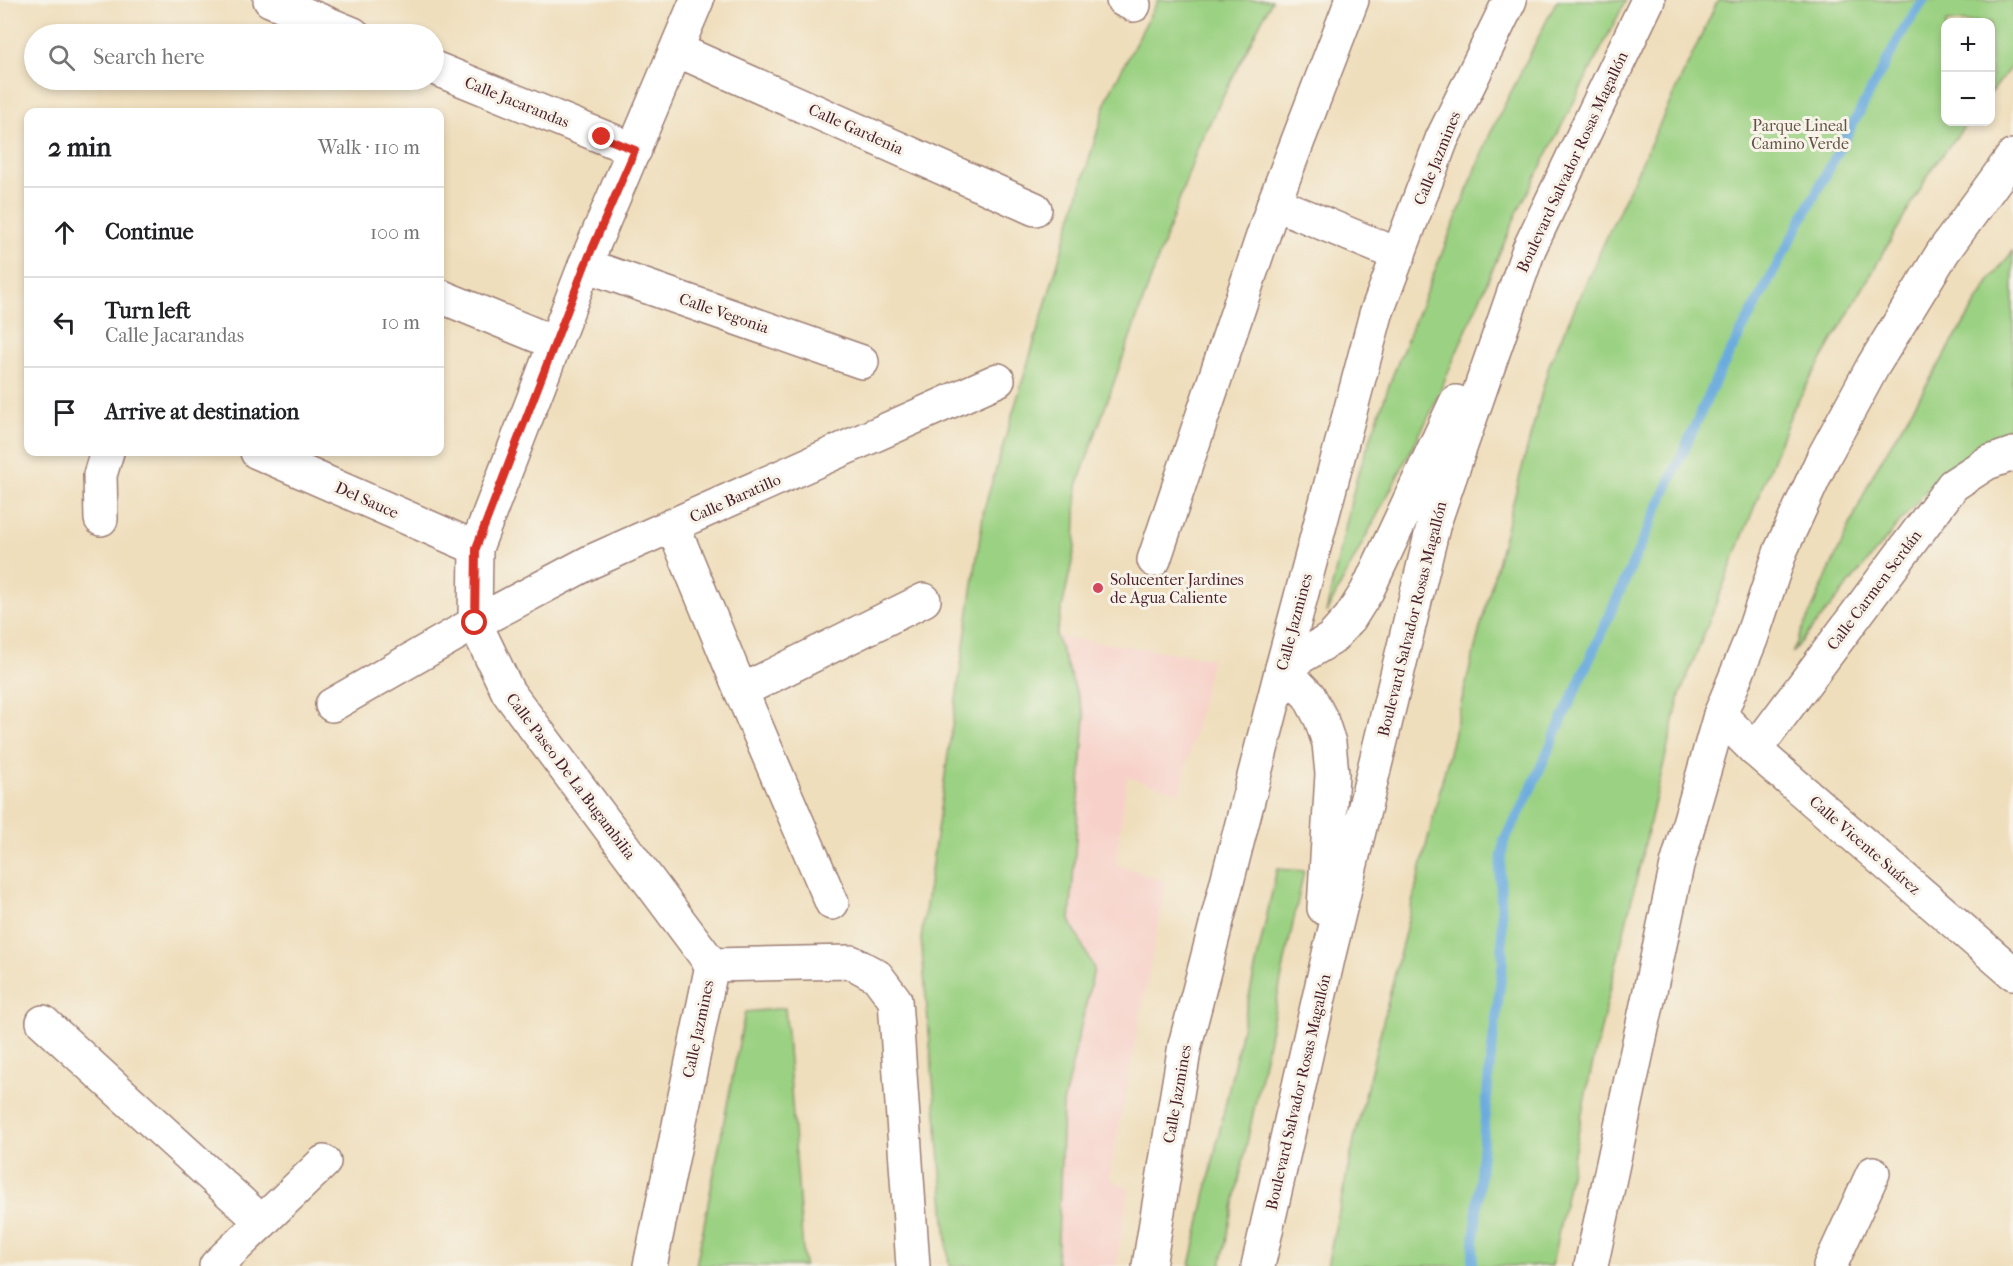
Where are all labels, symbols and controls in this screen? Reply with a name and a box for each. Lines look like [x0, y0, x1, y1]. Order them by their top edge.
map controls [1941, 18, 1995, 126]
button: + [1941, 18, 1995, 72]
search box [24, 24, 444, 90]
icon: search [45, 41, 78, 74]
text: Search here [93, 44, 205, 70]
street label: Boulevard Salvador Rosas Magallón [1512, 48, 1632, 276]
street label: Calle Jacarandas [462, 72, 572, 132]
button: − [1941, 72, 1995, 126]
street label: Calle Gardenia [806, 100, 907, 159]
street label: Calle Jazmines [1410, 108, 1464, 208]
park label: Parque Lineal Camino Verde [1751, 116, 1849, 153]
route end [588, 123, 614, 149]
text: 2 min [48, 132, 111, 163]
text: Walk · 110 m [318, 136, 420, 159]
icon: ahead [48, 216, 81, 249]
text: Continue [105, 219, 194, 245]
text: 100 m [370, 221, 420, 244]
street label: Calle Vegonia [677, 289, 772, 337]
text: Turn left [105, 298, 191, 324]
icon: left [48, 306, 81, 339]
text: 10 m [381, 311, 420, 334]
text: Calle Jacarandas [105, 324, 244, 347]
icon: arrive [48, 396, 81, 429]
text: Arrive at destination [105, 399, 299, 425]
street label: Calle Baratillo [687, 469, 783, 527]
street label: Del Sauce [332, 478, 402, 522]
street label: Boulevard Salvador Rosas Magallón [1374, 499, 1451, 739]
street label: Calle Carmen Serdán [1823, 526, 1926, 654]
place label: Solucenter Jardines de Agua Caliente [1110, 570, 1244, 607]
street label: Calle Jazmines [1272, 571, 1316, 672]
marker: Solucenter Jardines de Agua Caliente [1091, 581, 1105, 595]
route start [461, 609, 487, 635]
street label: Calle Paseo De La Bugambilia [502, 689, 640, 863]
street label: Calle Vicente Suárez [1806, 792, 1924, 898]
street label: Boulevard Salvador Rosas Magallón [1262, 971, 1335, 1212]
street label: Calle Jazmines [678, 978, 718, 1080]
street label: Calle Jazmines [1159, 1043, 1195, 1145]

